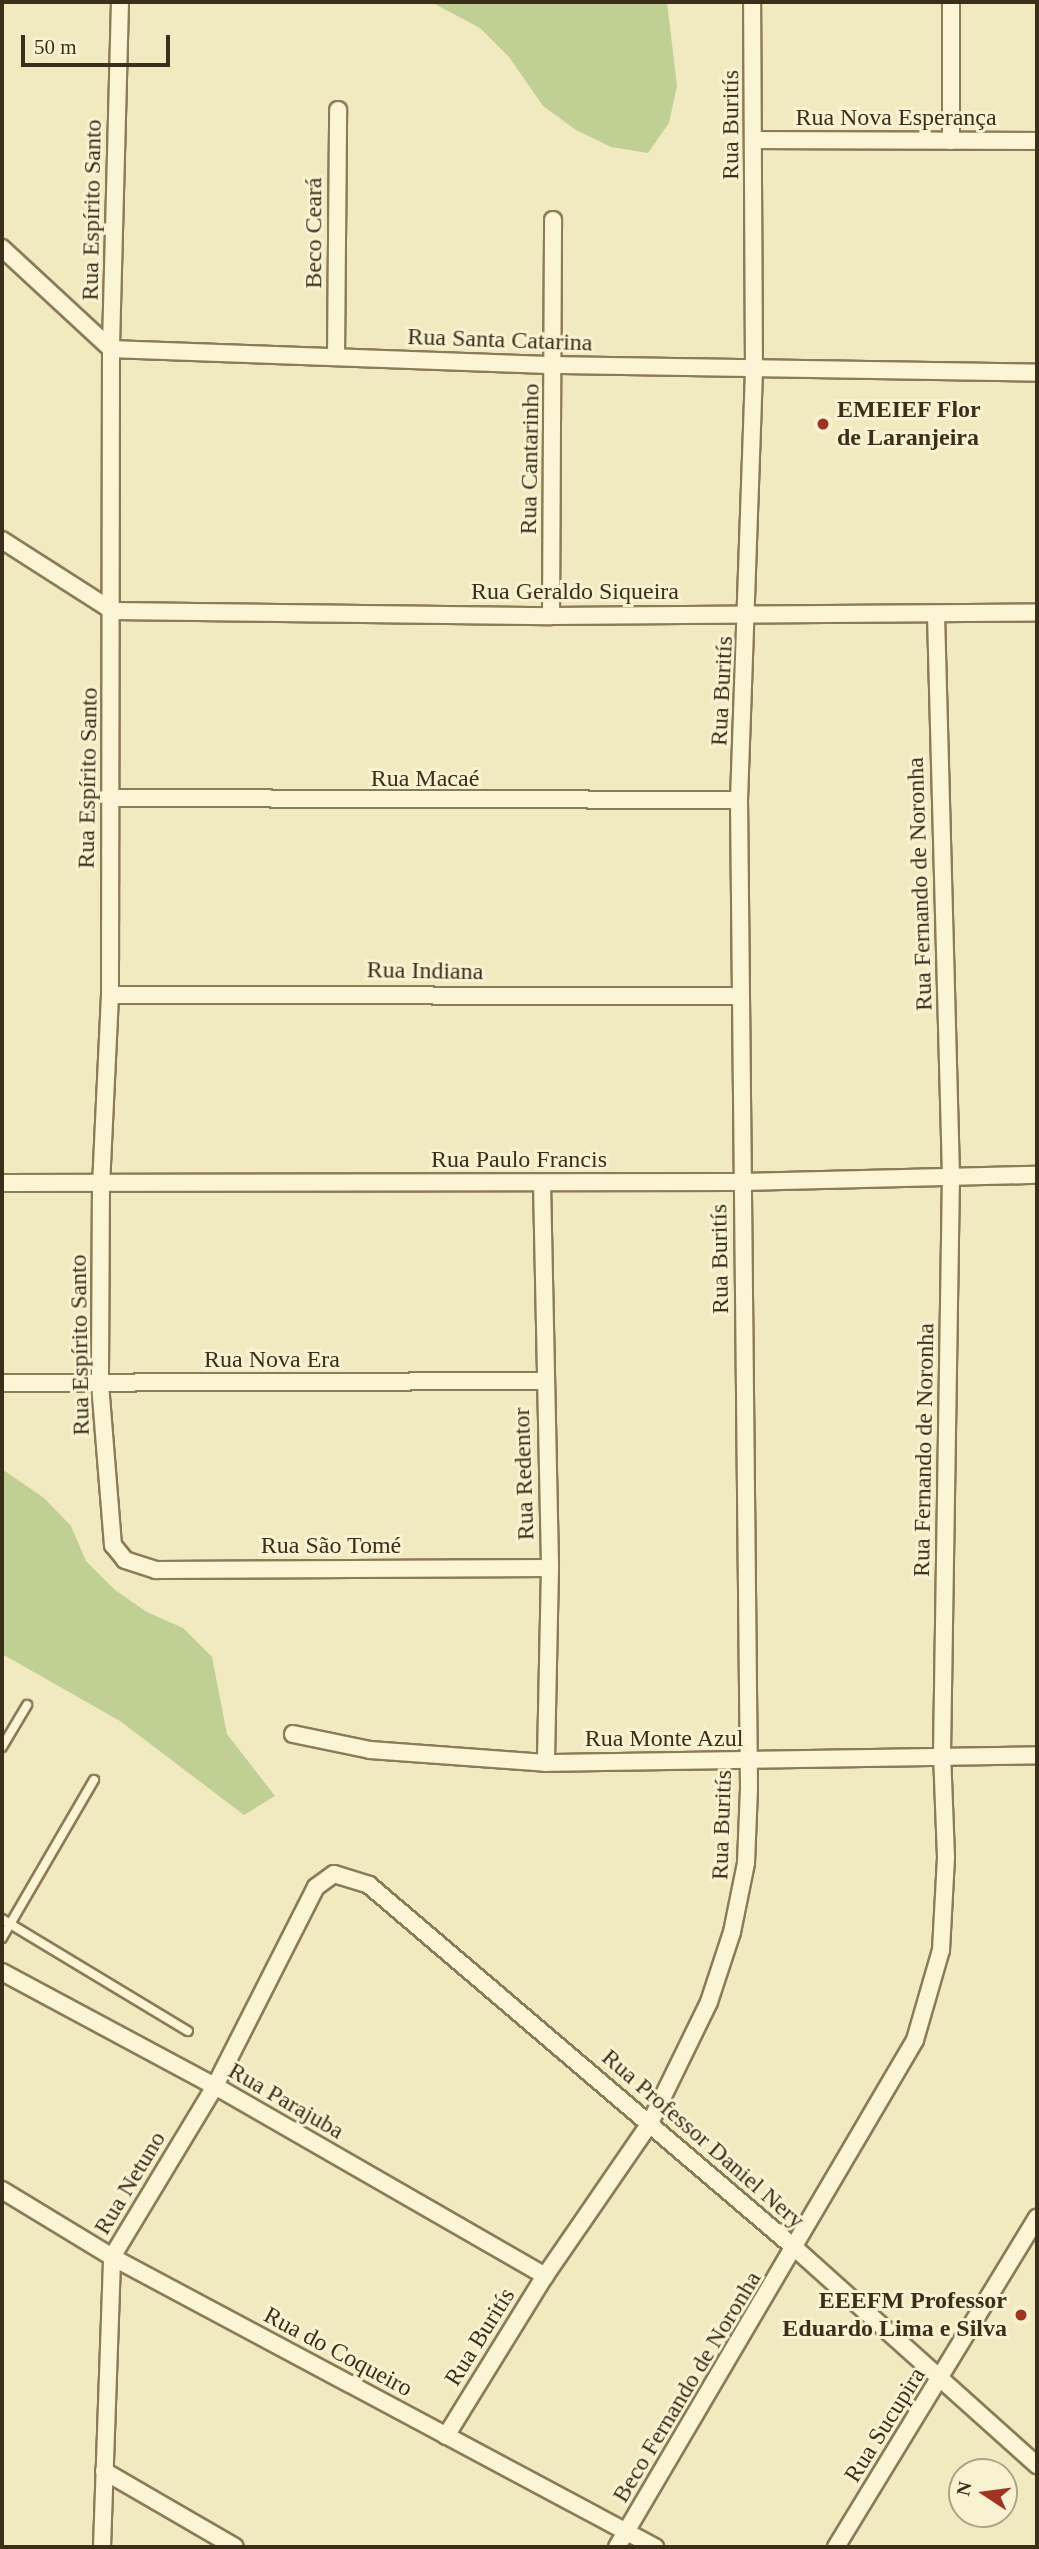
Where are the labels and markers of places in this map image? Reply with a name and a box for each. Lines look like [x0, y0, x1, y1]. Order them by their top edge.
place label: EMEIEF Flor de Laranjeira [837, 396, 982, 452]
marker: EMEIEF Flor de Laranjeira [815, 416, 831, 432]
place label: EEEFM Professor Eduardo Lima e Silva [782, 2287, 1007, 2343]
marker: EEEFM Professor Eduardo Lima e Silva [1013, 2307, 1029, 2323]

